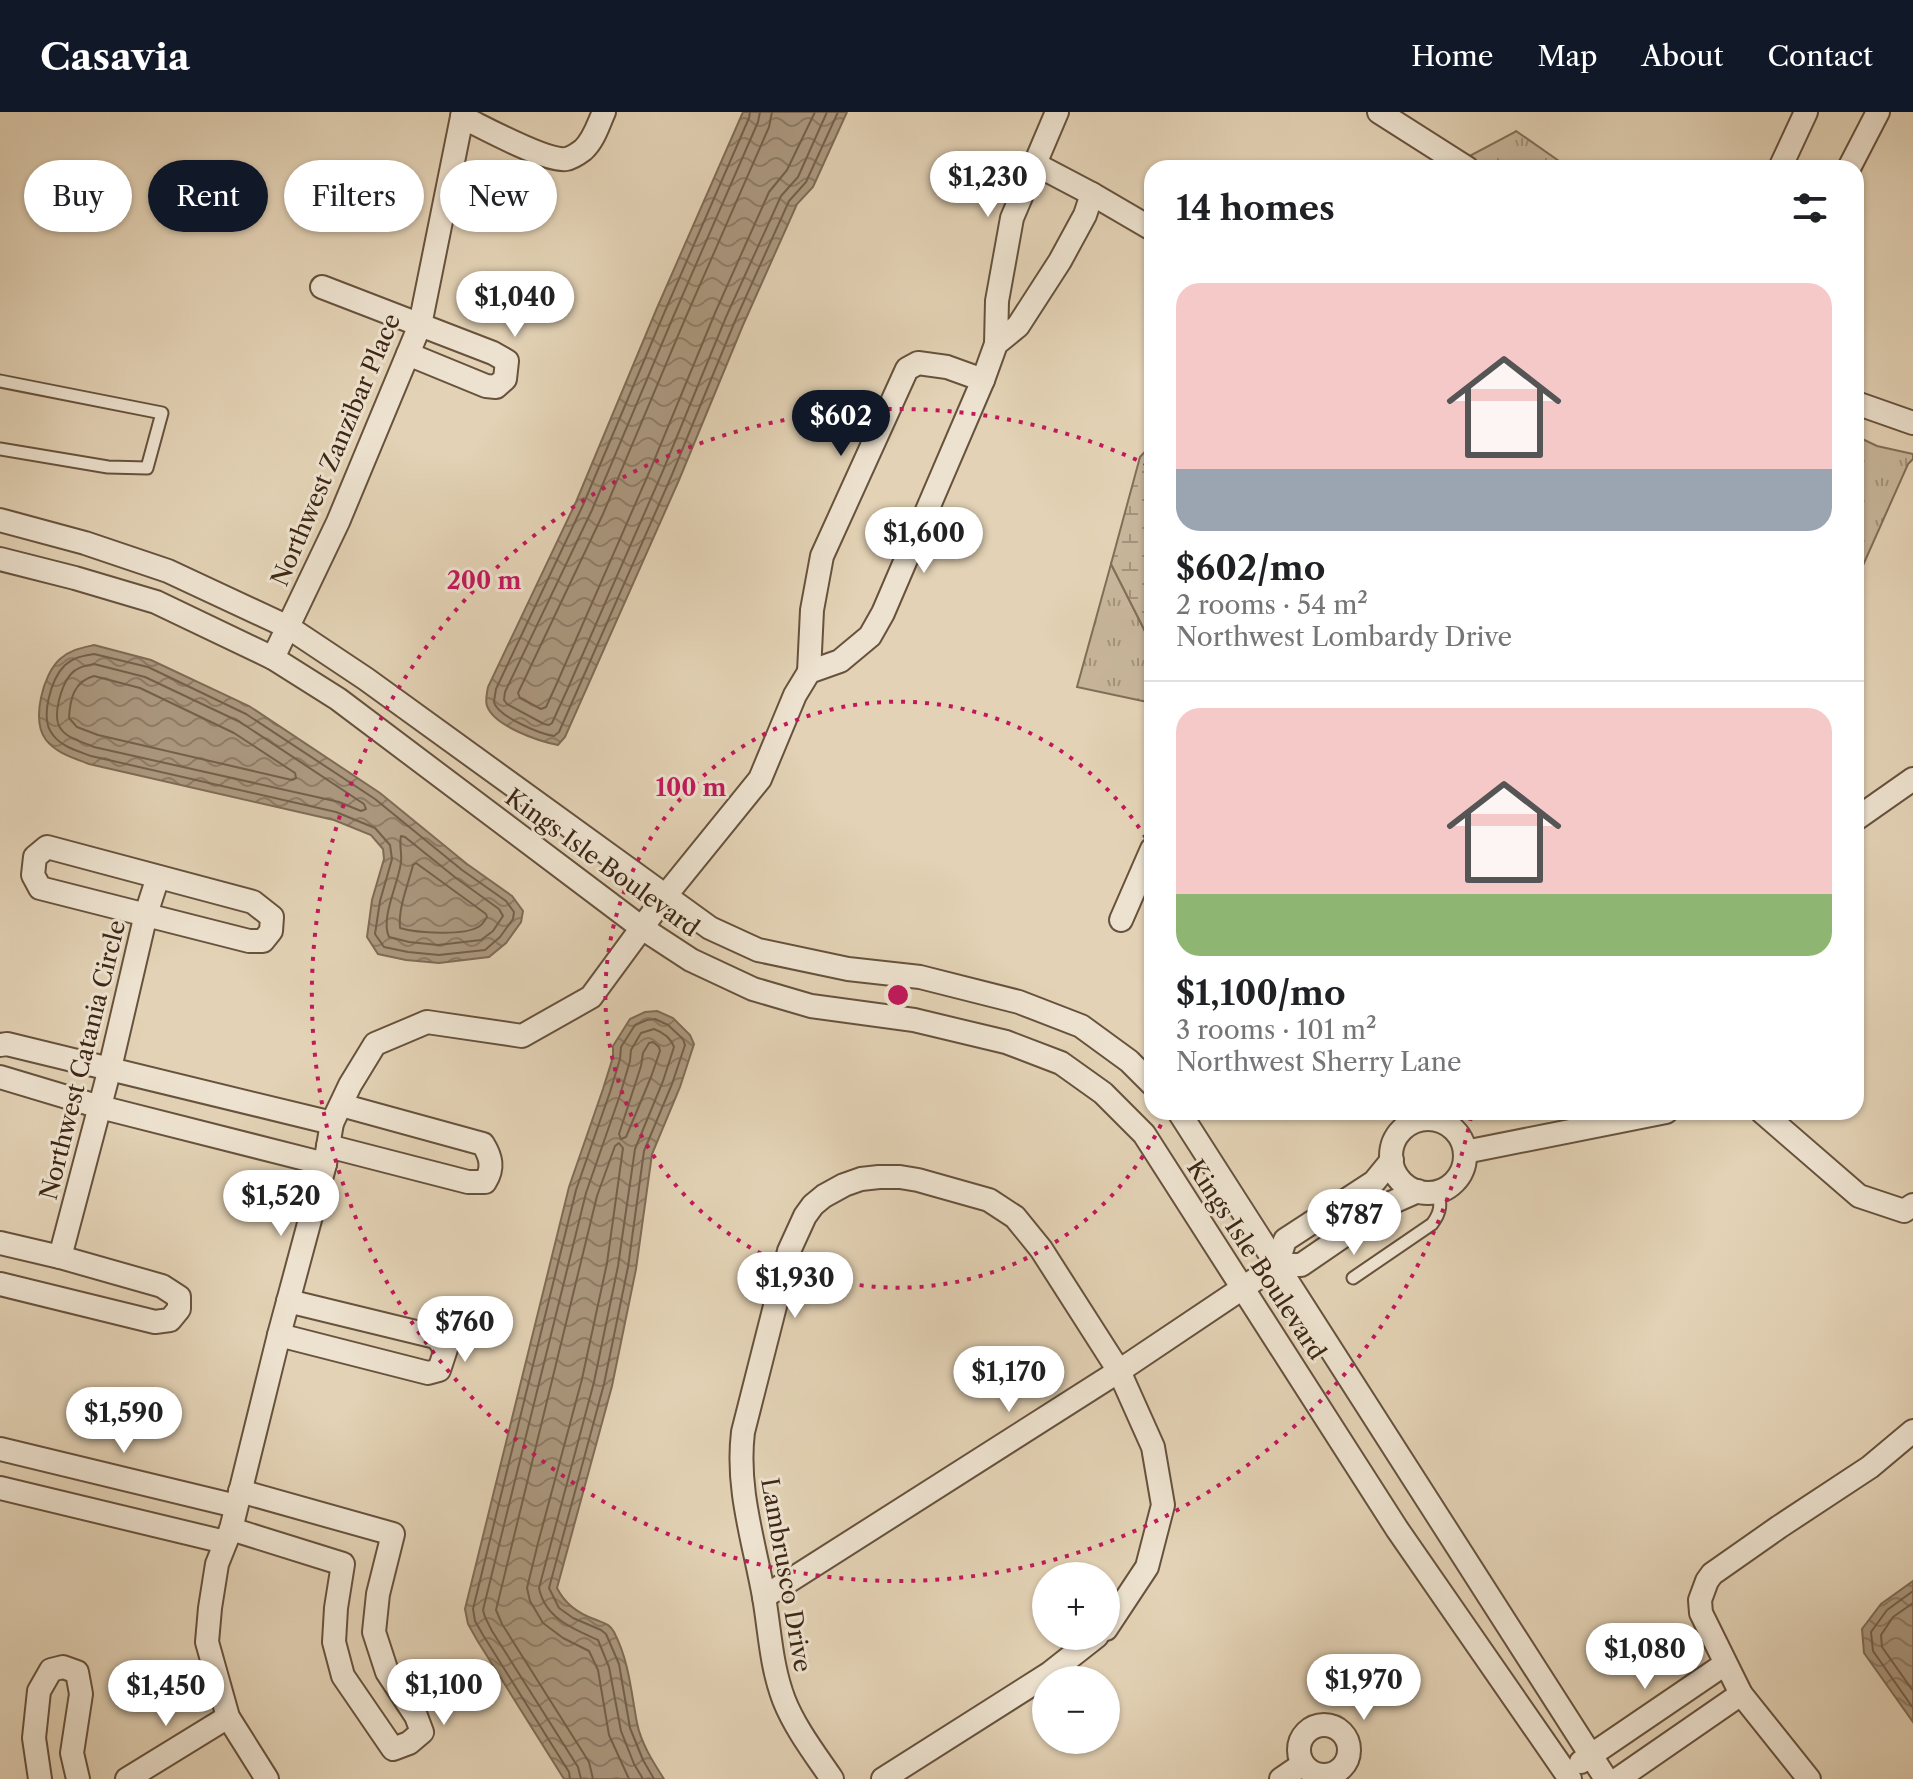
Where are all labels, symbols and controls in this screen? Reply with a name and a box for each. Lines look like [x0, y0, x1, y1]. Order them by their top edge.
text: Casavia [40, 33, 190, 80]
text: Home [1411, 39, 1493, 73]
text: Map [1537, 39, 1597, 73]
text: About [1641, 39, 1723, 73]
text: Contact [1767, 39, 1873, 73]
pin: $1,230 [923, 151, 1053, 219]
chip: Buy [24, 160, 132, 232]
chip: Rent [148, 160, 268, 232]
chip: Filters [284, 160, 424, 232]
chip: New [440, 160, 557, 232]
text: $1,230 [948, 161, 1028, 193]
icon: filters [1788, 186, 1832, 230]
text: 14 homes [1176, 187, 1335, 229]
pin: $1,040 [450, 271, 580, 339]
text: $1,040 [474, 281, 556, 313]
street label: Northwest Zanzibar Place [265, 309, 406, 590]
icon: home [1432, 335, 1576, 479]
pin: $602 [794, 390, 888, 458]
text: $602 [810, 400, 872, 432]
pin: $1,600 [859, 507, 989, 575]
text: $1,600 [883, 517, 965, 549]
text: $602/mo [1176, 547, 1325, 589]
text: 200 m [447, 566, 521, 595]
text: 2 rooms · 54 m² [1176, 589, 1368, 621]
text: Northwest Lombardy Drive [1176, 621, 1512, 653]
icon: home [1432, 760, 1576, 904]
text: 100 m [655, 773, 727, 802]
street label: Kings Isle Boulevard [500, 783, 705, 943]
street label: Northwest Catania Circle [34, 917, 131, 1203]
text: $1,100/mo [1176, 972, 1346, 1014]
centre of rings [884, 981, 912, 1009]
text: 3 rooms · 101 m² [1176, 1014, 1377, 1046]
text: Northwest Sherry Lane [1176, 1046, 1462, 1078]
street label: Kings Isle Boulevard [1181, 1154, 1332, 1365]
pin: $1,520 [216, 1170, 346, 1238]
text: $1,520 [241, 1180, 321, 1212]
pin: $787 [1307, 1189, 1401, 1257]
text: $787 [1325, 1199, 1383, 1231]
pin: $1,930 [730, 1252, 860, 1320]
text: $1,930 [755, 1262, 835, 1294]
pin: $760 [418, 1296, 512, 1364]
text: $760 [435, 1306, 495, 1338]
pin: $1,170 [944, 1346, 1074, 1414]
text: $1,170 [971, 1356, 1047, 1388]
pin: $1,590 [59, 1387, 189, 1455]
text: $1,590 [84, 1397, 164, 1429]
street label: Lambrusco Drive [755, 1476, 818, 1674]
map controls [1032, 1562, 1120, 1754]
button: + [1032, 1562, 1120, 1650]
pin: $1,080 [1580, 1623, 1710, 1691]
text: $1,080 [1604, 1633, 1686, 1665]
pin: $1,970 [1299, 1654, 1429, 1722]
pin: $1,100 [379, 1659, 509, 1727]
pin: $1,450 [101, 1660, 231, 1728]
text: $1,970 [1325, 1664, 1403, 1696]
button: − [1032, 1666, 1120, 1754]
text: $1,100 [405, 1669, 483, 1701]
text: $1,450 [126, 1670, 206, 1702]

